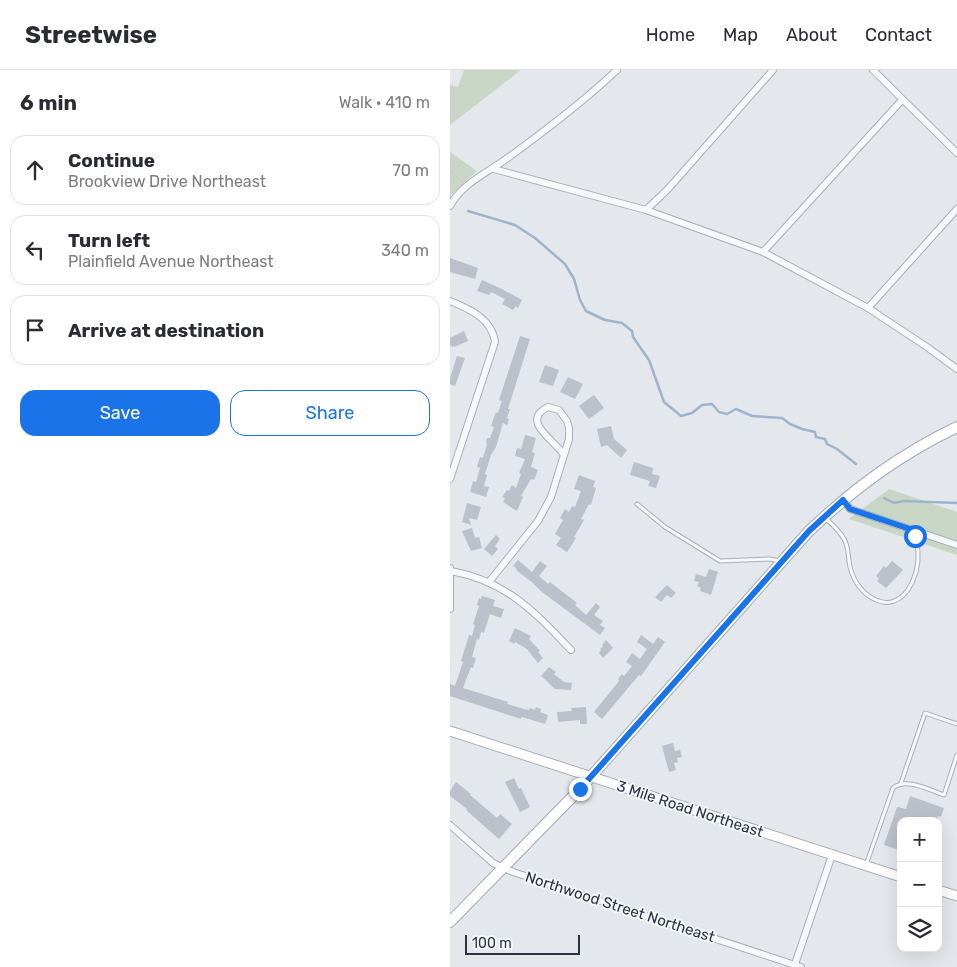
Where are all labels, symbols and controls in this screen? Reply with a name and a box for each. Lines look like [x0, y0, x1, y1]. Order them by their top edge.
text: Streetwise [25, 21, 157, 49]
text: Home [646, 24, 695, 46]
text: Map [723, 24, 758, 46]
text: About [786, 24, 837, 46]
text: Contact [865, 24, 932, 46]
text: 6 min [20, 90, 77, 115]
text: Walk · 410 m [339, 93, 430, 112]
text: Continue [68, 149, 155, 172]
icon: ahead [21, 156, 49, 184]
text: 70 m [392, 161, 429, 180]
text: Brookview Drive Northeast [68, 172, 266, 191]
text: Turn left [68, 229, 150, 252]
icon: left [21, 236, 49, 264]
text: 340 m [381, 241, 429, 260]
text: Plainfield Avenue Northeast [68, 252, 274, 271]
icon: arrive [21, 316, 49, 344]
text: Arrive at destination [68, 319, 264, 342]
button: Save [20, 390, 220, 436]
button: Share [230, 390, 430, 436]
route start [904, 525, 927, 548]
street label: 3 Mile Road Northeast [614, 777, 766, 841]
route end [569, 778, 592, 801]
map controls [897, 817, 942, 952]
button: + [897, 817, 942, 862]
button: − [897, 862, 942, 907]
street label: Northwood Street Northeast [523, 868, 717, 946]
button: layers [897, 907, 942, 952]
scale bar [465, 932, 580, 955]
text: 100 m [472, 935, 512, 952]

